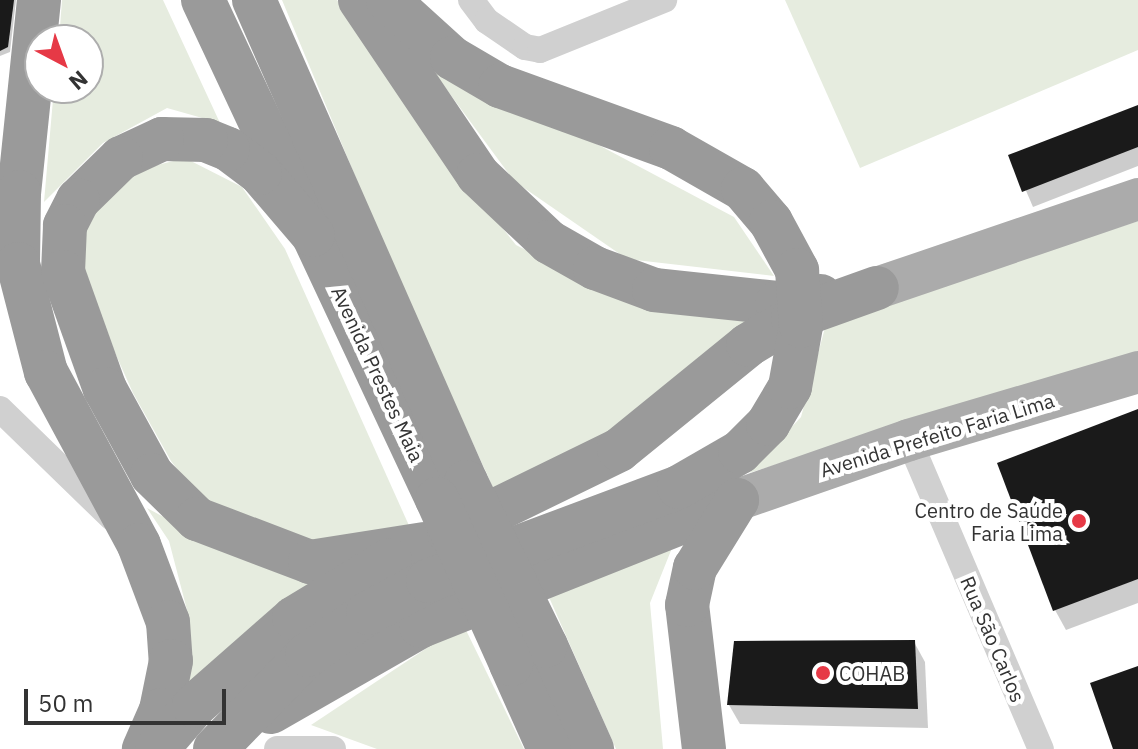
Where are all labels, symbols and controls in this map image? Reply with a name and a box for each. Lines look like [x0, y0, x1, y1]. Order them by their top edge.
north arrow [24, 24, 104, 104]
text: N [63, 65, 94, 97]
street label: Avenida Prestes Maia [327, 282, 429, 466]
street label: Avenida Prefeito Faria Lima [817, 388, 1057, 482]
place label: Centro de Saúde Faria Lima [915, 498, 1063, 545]
marker: Centro de Saúde Faria Lima [1070, 512, 1088, 530]
street label: Rua São Carlos [956, 572, 1030, 706]
place label: COHAB [839, 661, 905, 685]
marker: COHAB [814, 664, 832, 682]
scale bar [28, 673, 230, 723]
text: 50 m [38, 687, 93, 719]

